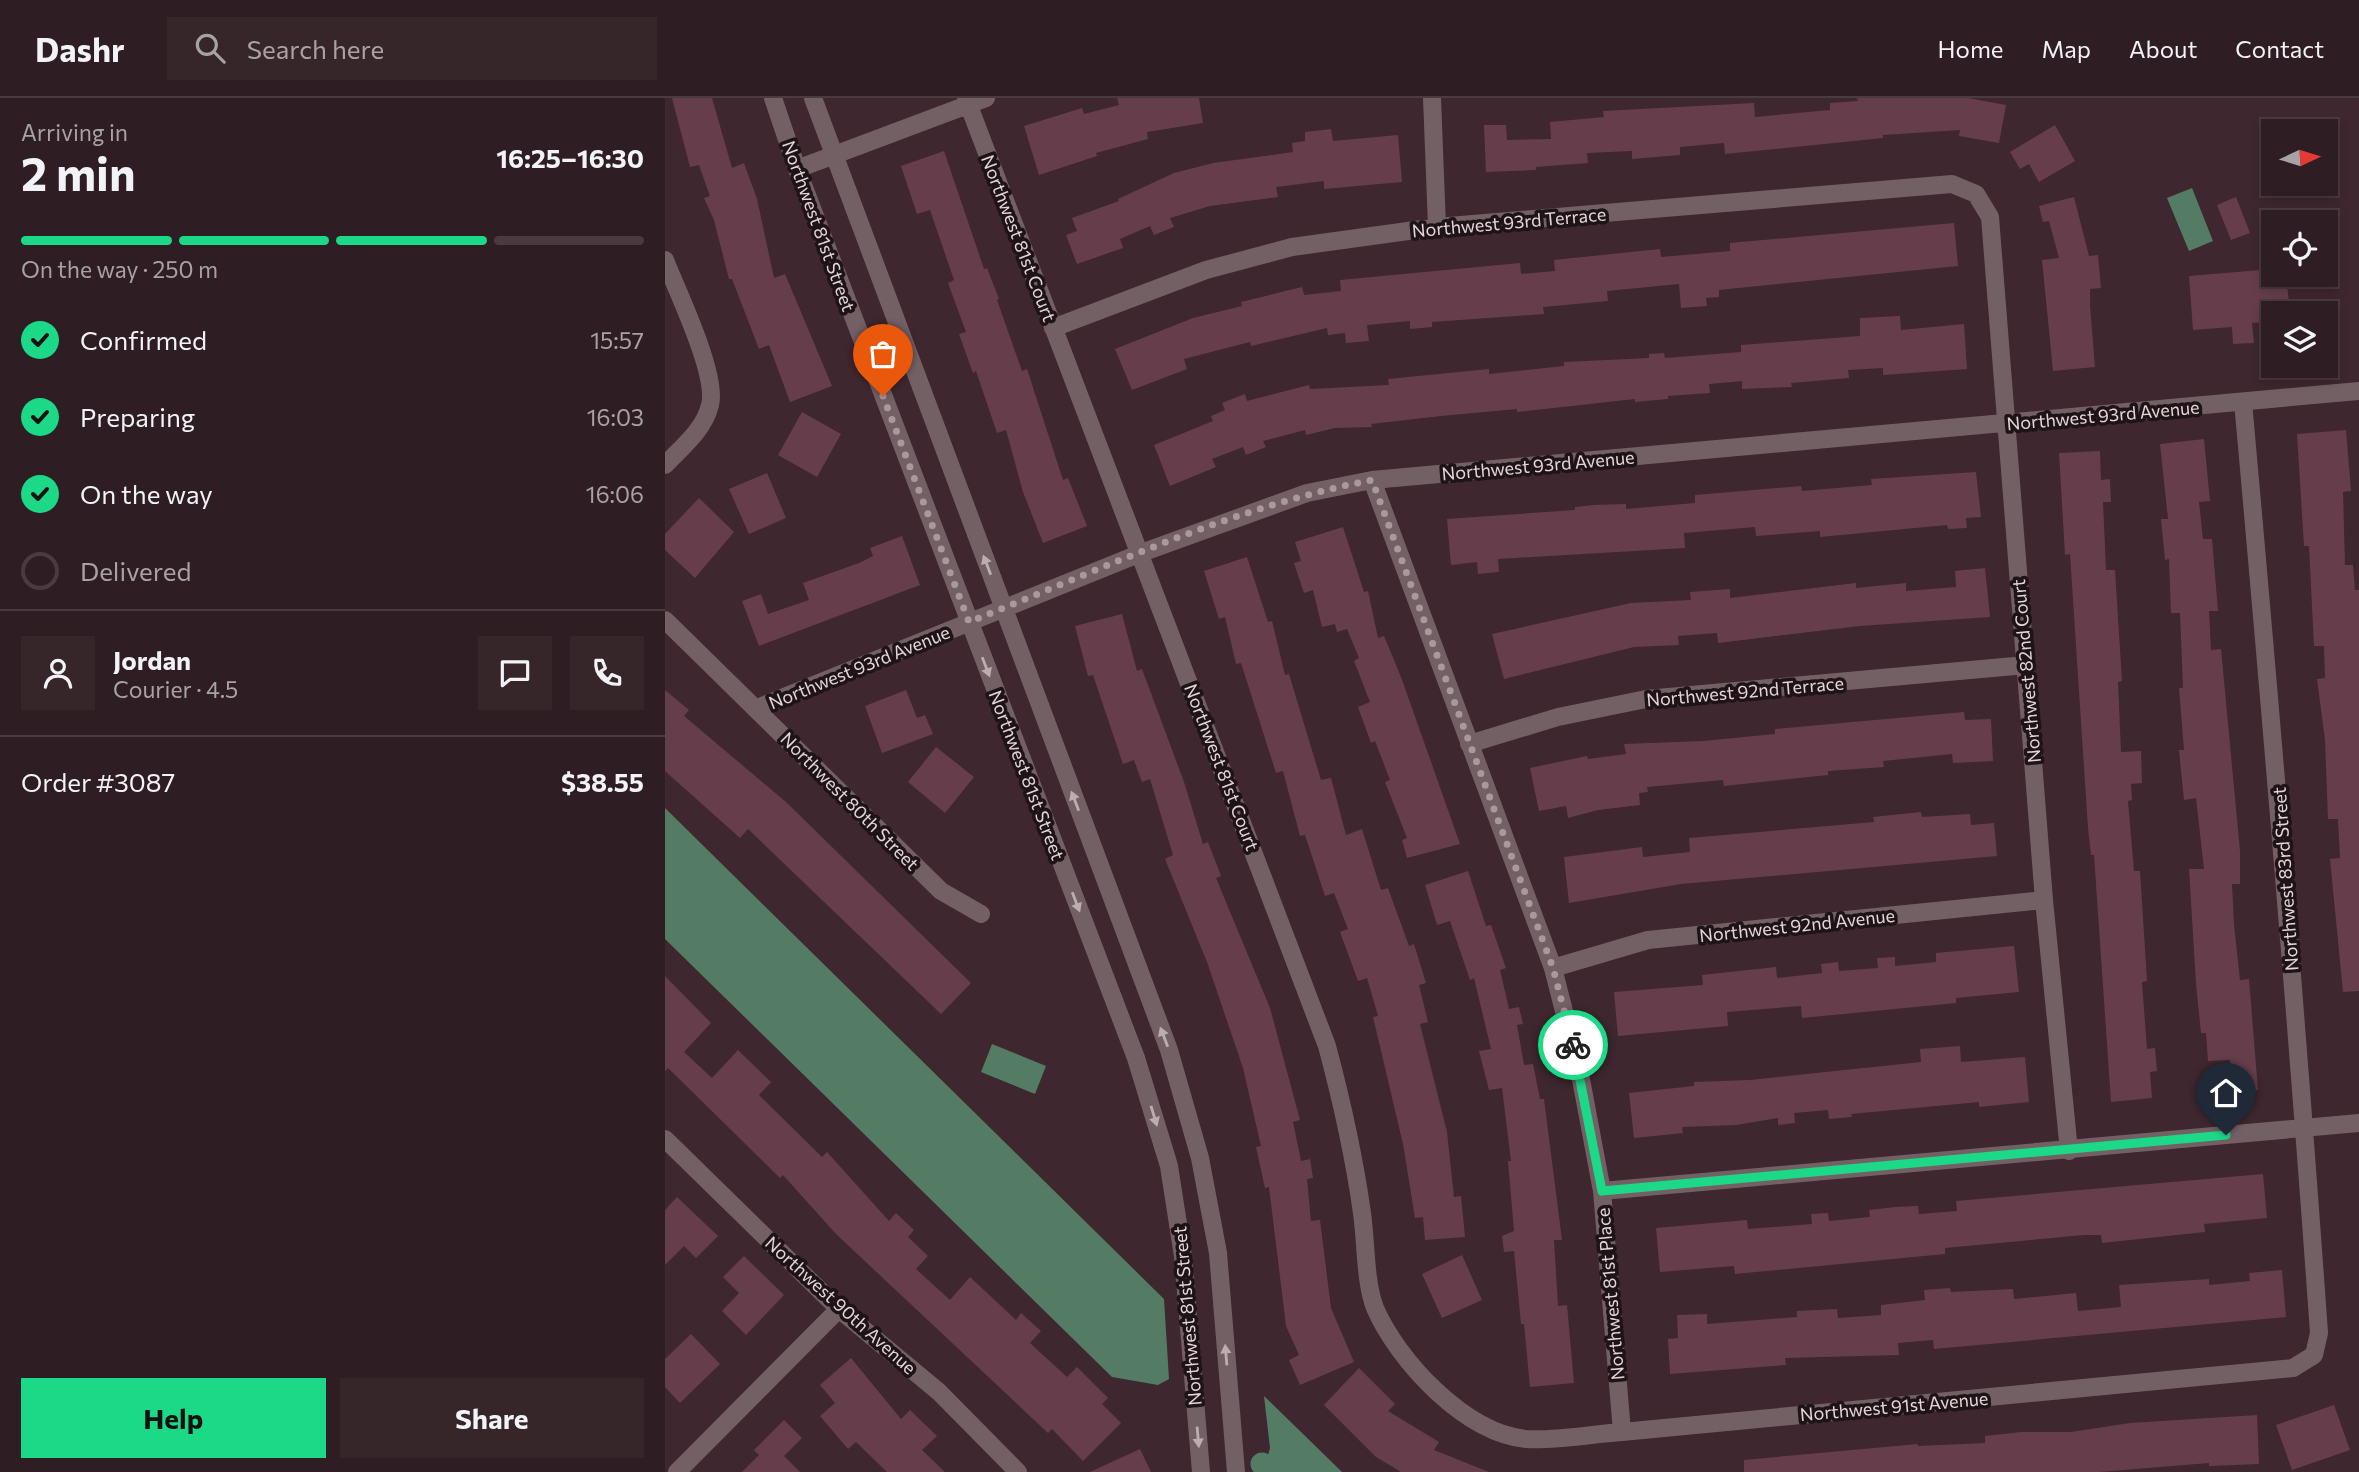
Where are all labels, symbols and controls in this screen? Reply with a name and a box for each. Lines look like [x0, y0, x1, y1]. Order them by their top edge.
search box [167, 17, 657, 80]
text: Dashr [35, 28, 125, 69]
icon: search [191, 29, 229, 67]
text: Search here [247, 33, 384, 64]
text: Home [1938, 34, 2004, 63]
text: Map [2042, 34, 2091, 63]
text: About [2129, 34, 2197, 63]
text: Contact [2235, 34, 2324, 63]
text: Arriving in [21, 118, 128, 146]
north arrow [2261, 119, 2338, 196]
map controls [2261, 119, 2338, 378]
street label: Northwest 81st Street [778, 138, 860, 314]
text: 16:25–16:30 [496, 142, 644, 173]
text: 2 min [21, 144, 136, 200]
street label: Northwest 81st Court [977, 152, 1061, 324]
street label: Northwest 93rd Terrace [1411, 203, 1607, 241]
button: locate [2261, 210, 2338, 287]
text: On the way · 250 m [21, 255, 218, 283]
button: layers [2261, 301, 2338, 378]
icon: check [21, 321, 59, 359]
text: Confirmed [80, 324, 207, 355]
pin [853, 324, 913, 396]
text: 15:57 [590, 326, 644, 354]
icon: bag [864, 335, 902, 373]
street label: Northwest 93rd Avenue [2006, 396, 2200, 434]
icon: check [21, 398, 59, 436]
text: Preparing [80, 401, 195, 432]
text: 16:03 [587, 403, 644, 431]
street label: Northwest 93rd Avenue [1441, 446, 1635, 484]
icon: check [21, 475, 59, 513]
text: On the way [80, 478, 213, 509]
text: 16:06 [586, 480, 644, 508]
text: Delivered [80, 555, 191, 586]
one-way arrow [981, 555, 992, 576]
street label: Northwest 82nd Court [2007, 578, 2045, 764]
street label: Northwest 93rd Avenue [765, 621, 953, 713]
button: person [21, 636, 95, 710]
button: chat [478, 636, 552, 710]
button: phone [570, 636, 644, 710]
text: Jordan [113, 644, 191, 675]
one-way arrow [980, 656, 991, 677]
street label: Northwest 92nd Terrace [1645, 671, 1845, 711]
text: Courier · 4.5 [113, 675, 238, 703]
street label: Northwest 81st Court [1180, 681, 1264, 853]
street label: Northwest 81st Street [984, 687, 1070, 863]
street label: Northwest 80th Street [776, 727, 924, 875]
text: Order #3087 [21, 766, 175, 797]
text: $38.55 [561, 766, 644, 797]
street label: Northwest 83rd Street [2268, 786, 2302, 972]
one-way arrow [1070, 791, 1081, 812]
one-way arrow [1071, 891, 1082, 912]
street label: Northwest 92nd Avenue [1698, 904, 1896, 946]
courier [1538, 1010, 1608, 1080]
one-way arrow [1159, 1026, 1170, 1047]
icon: bike [1554, 1026, 1592, 1064]
pin [2196, 1063, 2256, 1135]
icon: home [2207, 1074, 2245, 1112]
one-way arrow [1149, 1105, 1159, 1126]
street label: Northwest 81st Place [1592, 1207, 1628, 1381]
street label: Northwest 81st Street [1168, 1225, 1206, 1407]
street label: Northwest 90th Avenue [761, 1231, 921, 1379]
one-way arrow [1220, 1344, 1231, 1366]
button: Help [21, 1378, 326, 1458]
button: Share [340, 1378, 644, 1458]
street label: Northwest 91st Avenue [1799, 1387, 1989, 1425]
one-way arrow [1193, 1426, 1204, 1448]

